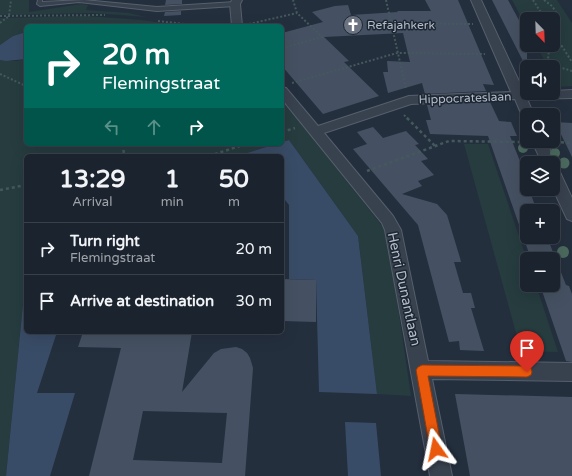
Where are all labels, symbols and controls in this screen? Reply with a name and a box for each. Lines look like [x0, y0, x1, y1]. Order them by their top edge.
north arrow [520, 12, 560, 52]
map controls [520, 12, 560, 292]
church icon: Refajahkerk [342, 14, 364, 36]
place label: Refajahkerk [367, 18, 435, 32]
text: 20 m [102, 38, 170, 72]
icon: right [36, 40, 88, 92]
button: sound [520, 60, 560, 100]
text: Flemingstraat [102, 72, 220, 94]
street label: Hippocrateslaan [418, 89, 512, 107]
button: search [520, 108, 560, 148]
icon: left [101, 116, 123, 138]
icon: ahead [143, 116, 165, 138]
icon: right [185, 116, 207, 138]
button: layers [520, 156, 560, 196]
text: 13:29 [59, 165, 126, 194]
text: 1 [165, 165, 180, 194]
text: 50 [219, 165, 249, 194]
text: Arrival [72, 194, 112, 210]
text: min [161, 194, 184, 210]
text: m [228, 194, 240, 210]
button: + [520, 204, 560, 244]
street label: Henri Dunantlaan [384, 230, 424, 348]
text: Turn right [70, 232, 140, 250]
icon: right [36, 238, 58, 260]
text: 20 m [235, 240, 272, 258]
text: Flemingstraat [70, 250, 155, 266]
button: − [520, 252, 560, 292]
icon: arrive [36, 290, 58, 312]
text: Arrive at destination [70, 292, 214, 310]
text: 30 m [235, 292, 272, 310]
pin [510, 331, 544, 372]
icon: arrive [516, 337, 538, 359]
position arrow [415, 428, 457, 470]

